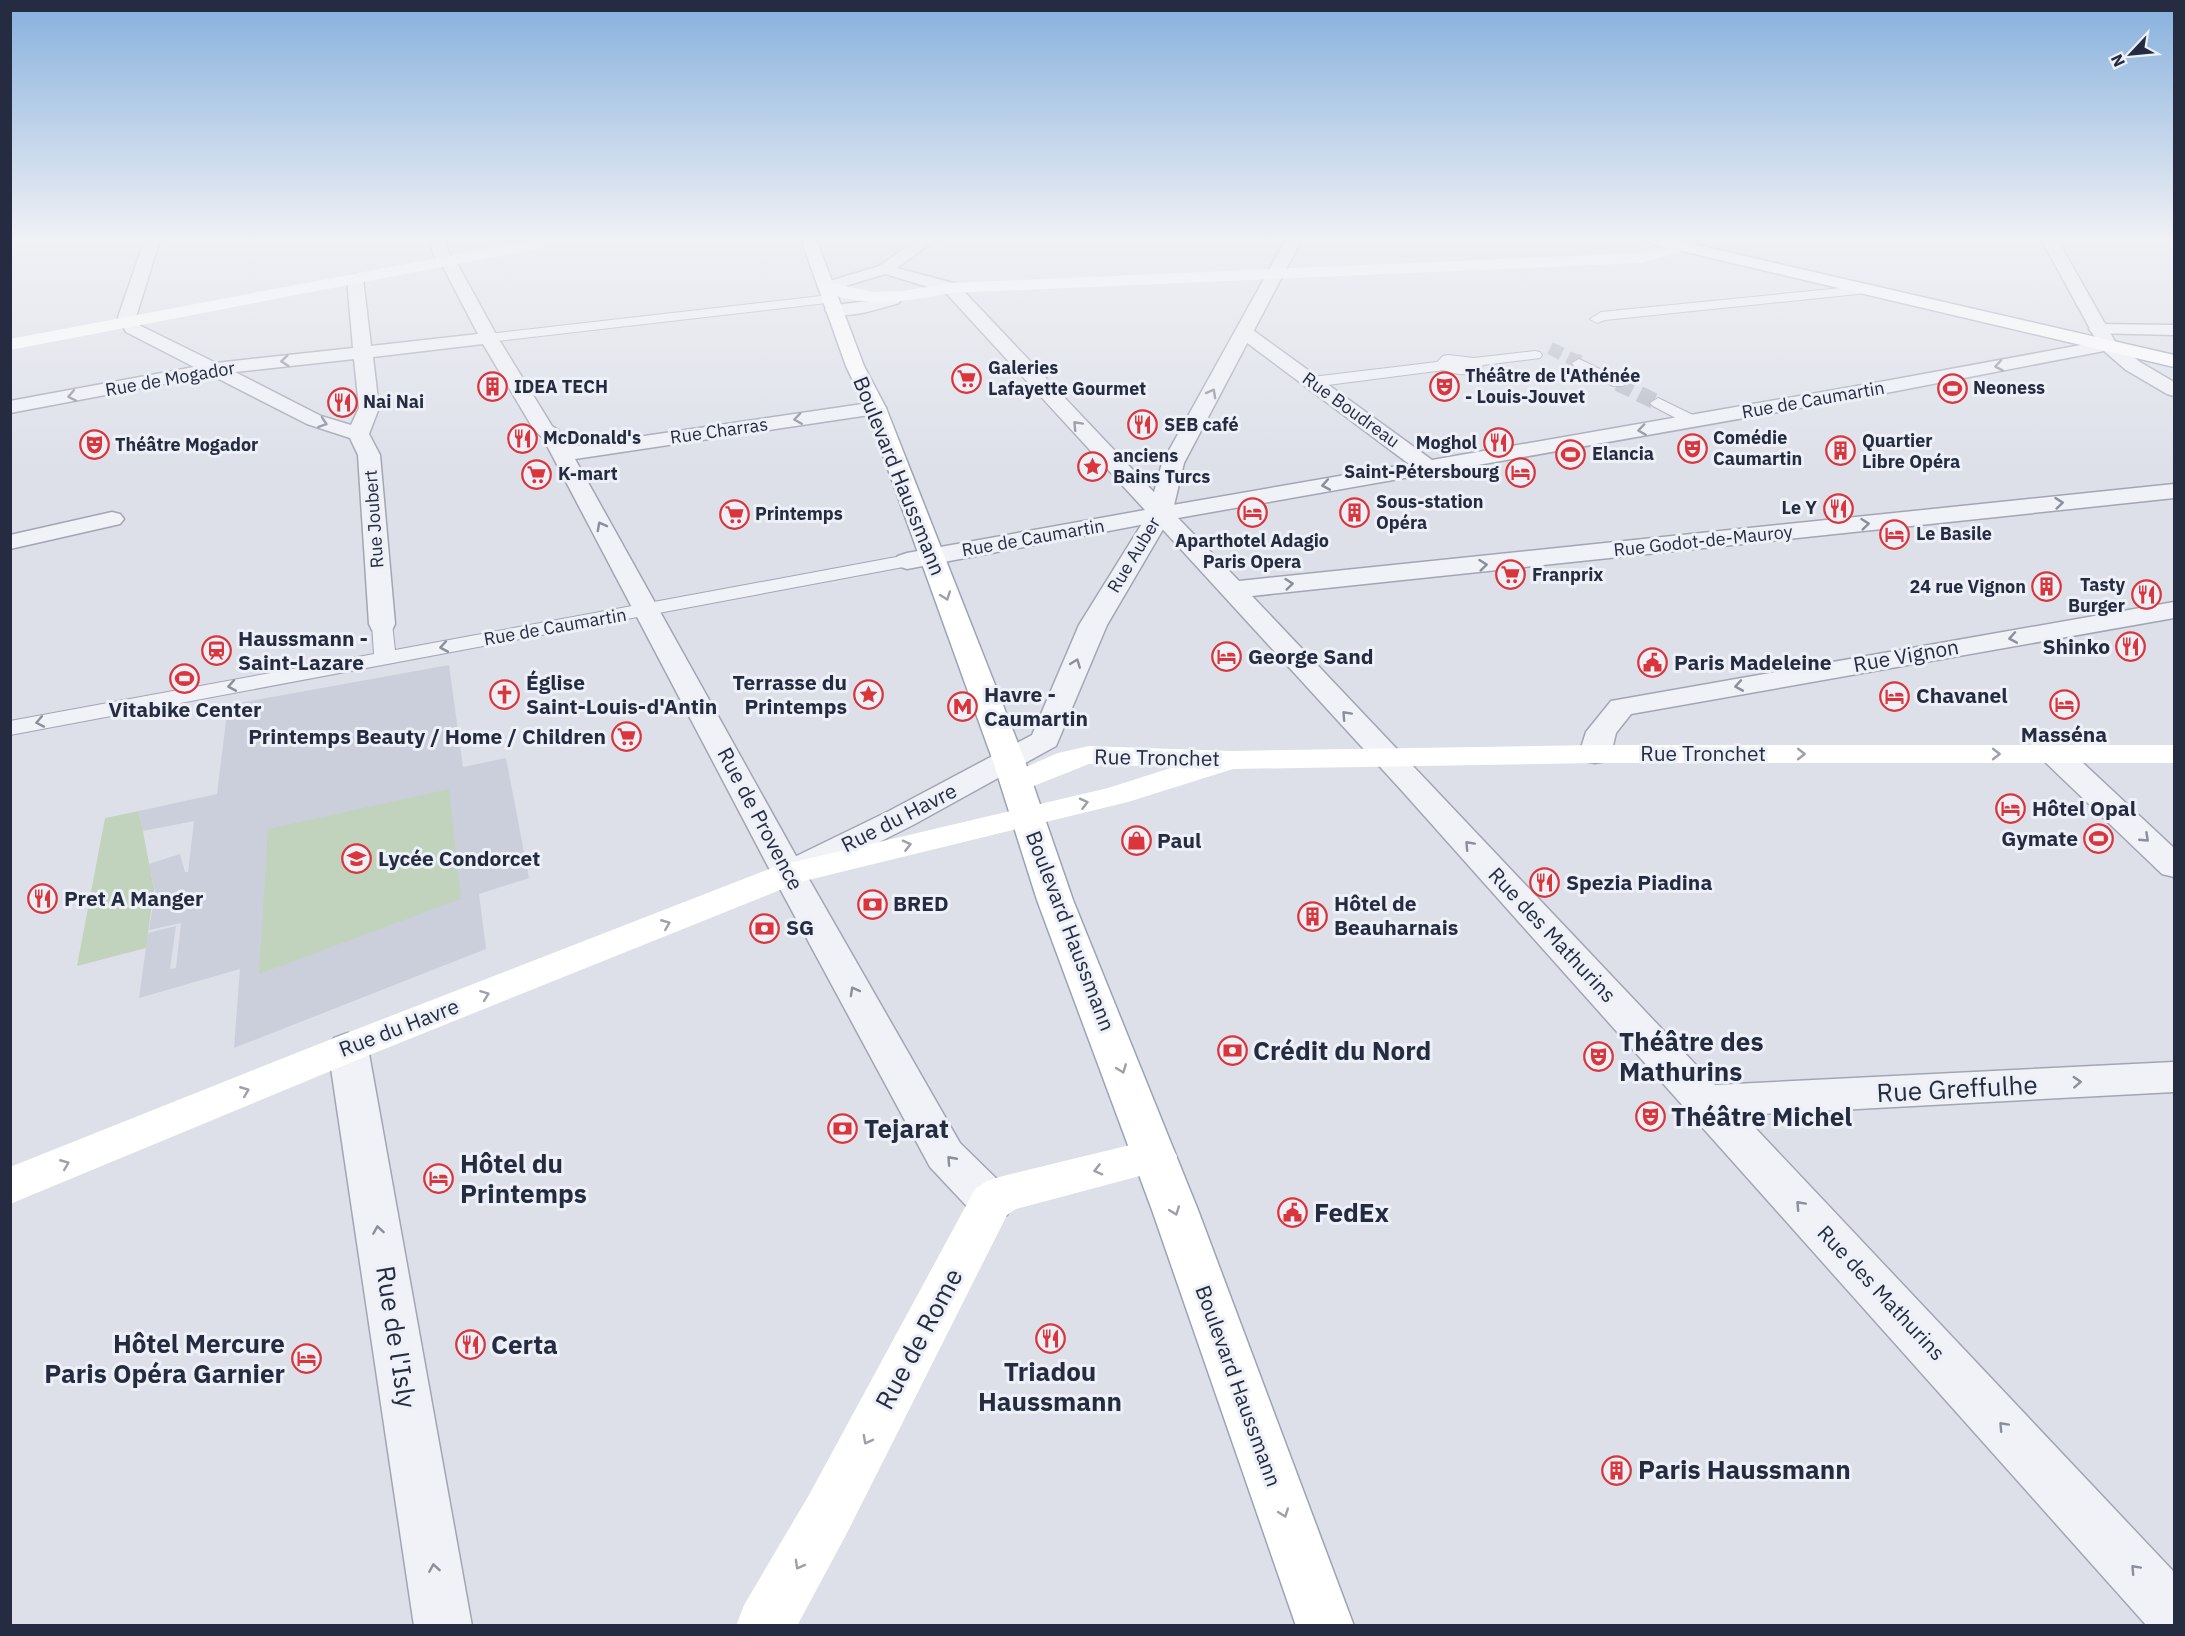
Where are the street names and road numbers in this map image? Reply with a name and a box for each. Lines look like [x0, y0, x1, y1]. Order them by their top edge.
street label: Rue de Mogador [103, 356, 237, 401]
street label: Rue Boudreau [1298, 367, 1404, 453]
street label: Boulevard Haussmann [847, 372, 953, 579]
street label: Rue de Caumartin [1740, 376, 1886, 423]
street label: Rue Charras [669, 412, 769, 449]
street label: Rue Joubert [359, 469, 388, 569]
street label: Rue Auber [1102, 512, 1165, 597]
street label: Rue de Caumartin [960, 514, 1106, 561]
street label: Rue Godot-de-Mauroy [1612, 520, 1794, 561]
street label: Rue de Caumartin [482, 603, 628, 650]
street label: Rue Vignon [1851, 632, 1961, 678]
street label: Rue Tronchet [1640, 739, 1766, 767]
street label: Rue de Provence [711, 742, 810, 895]
street label: Rue Tronchet [1094, 742, 1220, 772]
street label: Rue du Havre [836, 776, 961, 858]
street label: Boulevard Haussmann [1020, 827, 1122, 1035]
street label: Rue des Mathurins [1483, 861, 1623, 1008]
street label: Rue du Havre [335, 991, 463, 1063]
street label: Rue Greffulhe [1876, 1067, 2038, 1109]
street label: Rue des Mathurins [1812, 1219, 1952, 1366]
street label: Rue de Rome [867, 1262, 970, 1415]
street label: Rue de l'Isly [369, 1263, 425, 1410]
street label: Boulevard Haussmann [1189, 1281, 1288, 1490]

